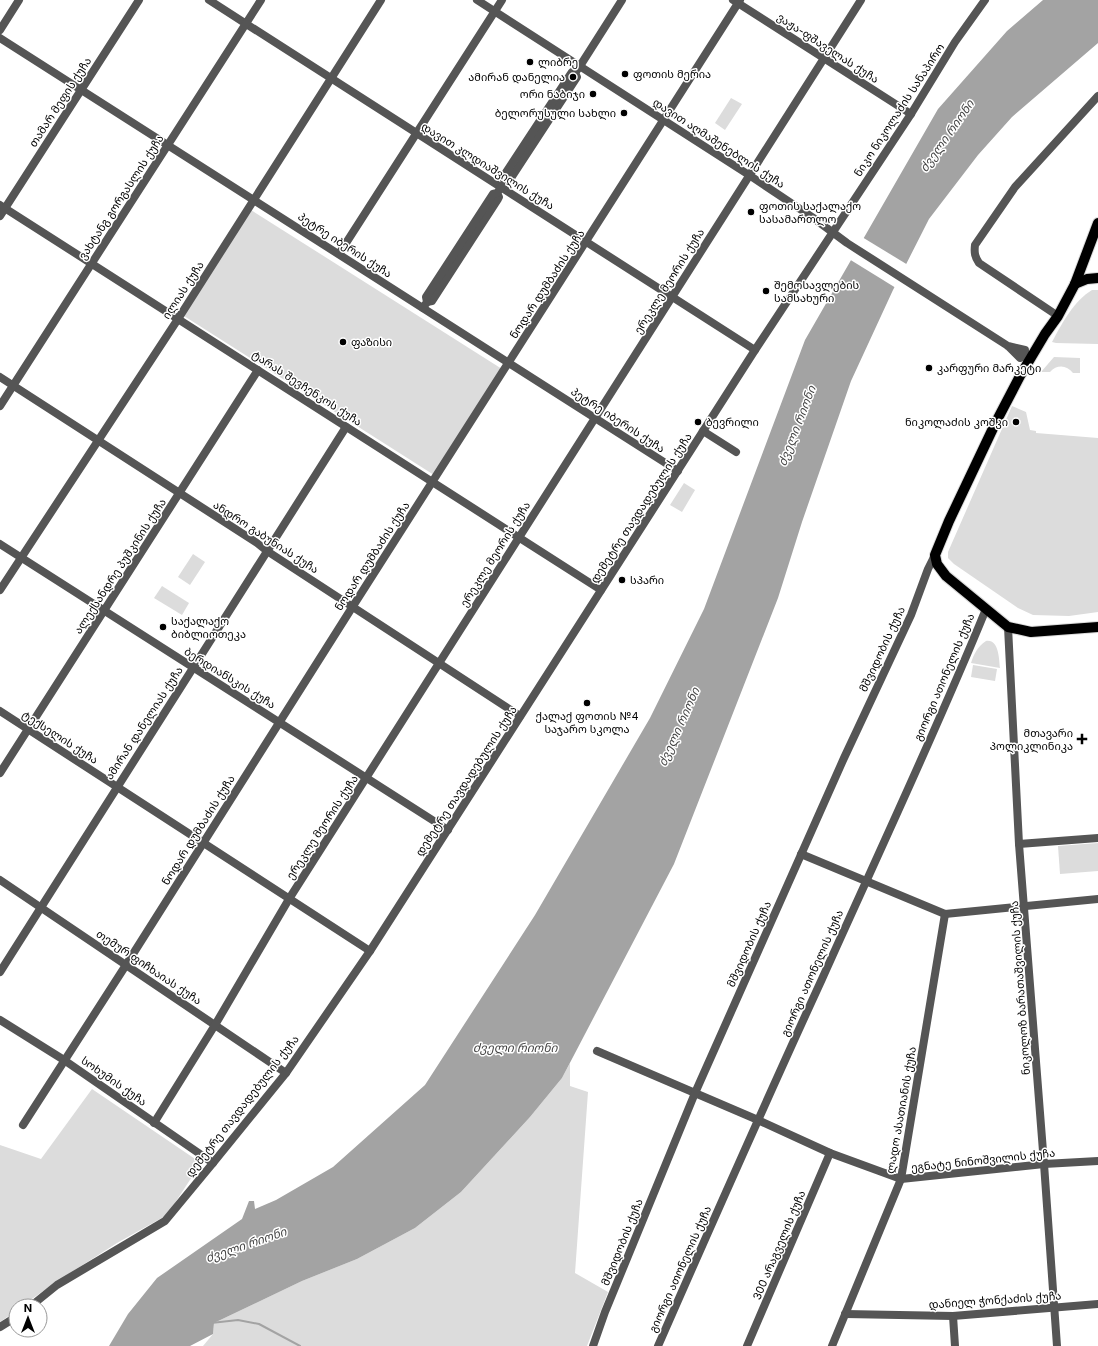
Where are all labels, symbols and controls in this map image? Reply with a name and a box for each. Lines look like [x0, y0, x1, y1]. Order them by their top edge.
street label: ვაჟა-ფშაველას ქუჩა [775, 10, 881, 86]
street label: ნიკო ნიკოლაძის სანაპირო [851, 41, 947, 179]
street label: თამარ მეფის ქუჩა [26, 54, 94, 150]
place label: ლიბრე [538, 55, 578, 69]
marker: ლიბრე [525, 57, 535, 67]
place label: ფოთის მერია [633, 67, 711, 81]
marker: ფოთის მერია [620, 69, 630, 79]
place label: ამირან დანელია [468, 70, 565, 84]
marker: ამირან დანელია [568, 72, 578, 82]
place label: ორი ნაბიჯი [520, 87, 585, 101]
marker: ორი ნაბიჯი [588, 89, 598, 99]
street label: დავით აღმაშენებლის ქუჩა [650, 95, 788, 191]
water label: ძველი რიონი [916, 96, 978, 175]
place label: ბელორუსული სახლი [495, 106, 616, 120]
marker: ბელორუსული სახლი [619, 108, 629, 118]
street label: დავით კლდიაშვილის ქუჩა [419, 119, 557, 213]
street label: ვახტანგ გორგასლის ქუჩა [75, 132, 167, 262]
place label: ფოთის საქალაქო სასამართლო [759, 199, 861, 226]
marker: ფოთის საქალაქო სასამართლო [746, 207, 756, 217]
street label: პეტრე იბერის ქუჩა [295, 209, 395, 281]
street label: ერეკლე მეორის ქუჩა [631, 226, 707, 336]
street label: ნოდარ დუმბაძის ქუჩა [507, 227, 587, 341]
street label: ილიას ქუჩა [159, 258, 207, 322]
place label: შემოსავლების სამსახური [774, 278, 859, 305]
marker: შემოსავლების სამსახური [761, 286, 771, 296]
place label: ფაზისი [351, 335, 392, 349]
marker: ფაზისი [338, 337, 348, 347]
street label: ტარას შევჩენკოს ქუჩა [249, 347, 365, 429]
place label: კარფური მარკეტი [937, 361, 1041, 375]
marker: კარფური მარკეტი [924, 363, 934, 373]
water label: ძველი რიონი [774, 383, 819, 468]
street label: პეტრე იბერის ქუჩა [568, 384, 668, 456]
place label: ბევრილი [706, 415, 759, 429]
place label: ნიკოლაძის კოშკი [905, 415, 1008, 429]
marker: ბევრილი [693, 417, 703, 427]
marker: ნიკოლაძის კოშკი [1011, 417, 1021, 427]
street label: დემეტრე თავდადებულის ქუჩა [587, 430, 695, 586]
street label: ალექსანდრე პუშკინის ქუჩა [71, 496, 169, 636]
street label: ანდრო გაბუნიას ქუჩა [211, 498, 321, 576]
street label: ნოდარ დუმბაძის ქუჩა [332, 499, 412, 613]
street label: ერეკლე მეორის ქუჩა [457, 499, 533, 609]
place label: სპარი [630, 573, 664, 587]
marker: სპარი [617, 575, 627, 585]
street label: მშვიდობის ქუჩა [856, 604, 908, 694]
street label: გიორგი ათონელის ქუჩა [911, 611, 977, 743]
place label: საქალაქო ბიბლიოთეკა [171, 614, 246, 641]
marker: საქალაქო ბიბლიოთეკა [158, 622, 168, 632]
street label: ბერდიანსკის ქუჩა [182, 644, 278, 712]
street label: ამირან დანელიას ქუჩა [102, 664, 186, 782]
water label: ძველი რიონი [654, 684, 703, 769]
marker: ქალაქ ფოთის №4 საჯარო სკოლა [582, 698, 592, 708]
street label: დემეტრე თავდადებულის ქუჩა [412, 703, 520, 859]
street label: ტექსელის ქუჩა [19, 707, 101, 767]
place label: ქალაქ ფოთის №4 საჯარო სკოლა [535, 709, 639, 736]
place label: მთავარი პოლიკლინიკა [990, 726, 1073, 753]
marker: მთავარი პოლიკლინიკა [1076, 733, 1088, 745]
street label: ნოდარ დუმბაძის ქუჩა [158, 772, 238, 888]
street label: ერეკლე მეორის ქუჩა [283, 772, 361, 882]
street label: მშვიდობის ქუჩა [724, 899, 774, 989]
street label: ნიკოლოზ ბარათაშვილის ქუჩა [1007, 900, 1033, 1076]
street label: გიორგი ათონელის ქუჩა [778, 907, 846, 1039]
street label: თემურ ფიჩხაიას ქუჩა [94, 927, 204, 1007]
street label: დემეტრე თავდადებულის ქუჩა [182, 1032, 302, 1180]
water label: ძველი რიონი [473, 1040, 558, 1055]
street label: ლადო ასათიანის ქუჩა [883, 1045, 919, 1175]
street label: სოხუმის ქუჩა [78, 1053, 150, 1109]
street label: ეგნატე ნინოშვილის ქუჩა [910, 1145, 1056, 1175]
street label: 300 არაგველის ქუჩა [750, 1188, 808, 1302]
street label: მშვიდობის ქუჩა [598, 1196, 646, 1288]
street label: გიორგი ათონელის ქუჩა [646, 1203, 714, 1335]
water label: ძველი რიონი [203, 1223, 289, 1265]
street label: დანიელ ჭონქაძის ქუჩა [928, 1288, 1062, 1312]
north arrow [8, 1298, 48, 1338]
text: N [24, 1301, 32, 1315]

